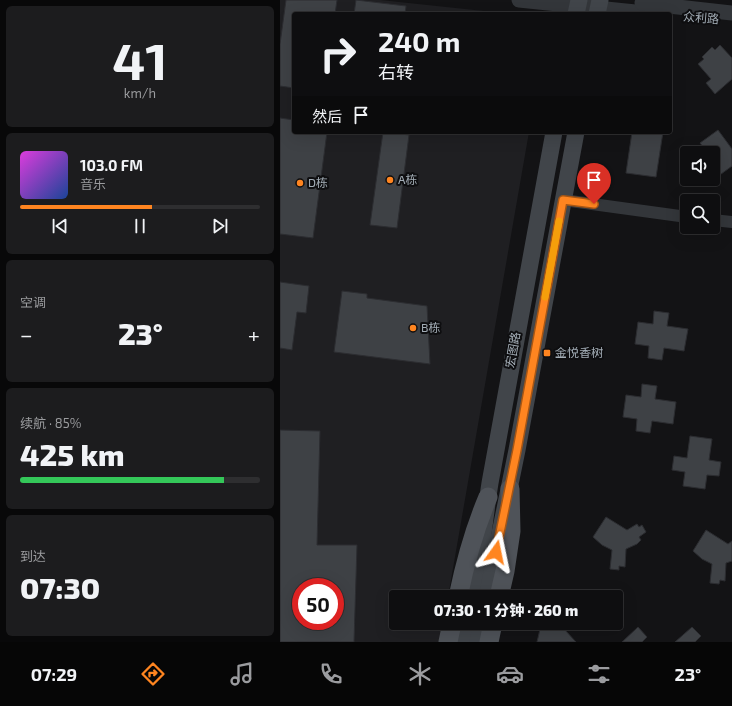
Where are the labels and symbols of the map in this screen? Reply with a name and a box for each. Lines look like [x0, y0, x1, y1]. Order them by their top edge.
street label: 众利路 [683, 8, 720, 26]
pin [577, 163, 611, 204]
place label: A栋 [398, 172, 417, 186]
place label: D栋 [308, 175, 328, 189]
marker: A栋 [385, 175, 395, 185]
marker: D栋 [295, 178, 305, 188]
place label: B栋 [421, 320, 440, 334]
marker: B栋 [408, 323, 418, 333]
street label: 宏图路 [502, 331, 522, 369]
place label: 金悦香树 [555, 345, 603, 359]
marker: 金悦香树 [542, 348, 552, 358]
position arrow [475, 531, 517, 573]
speed limit sign: 50 [292, 578, 344, 630]

